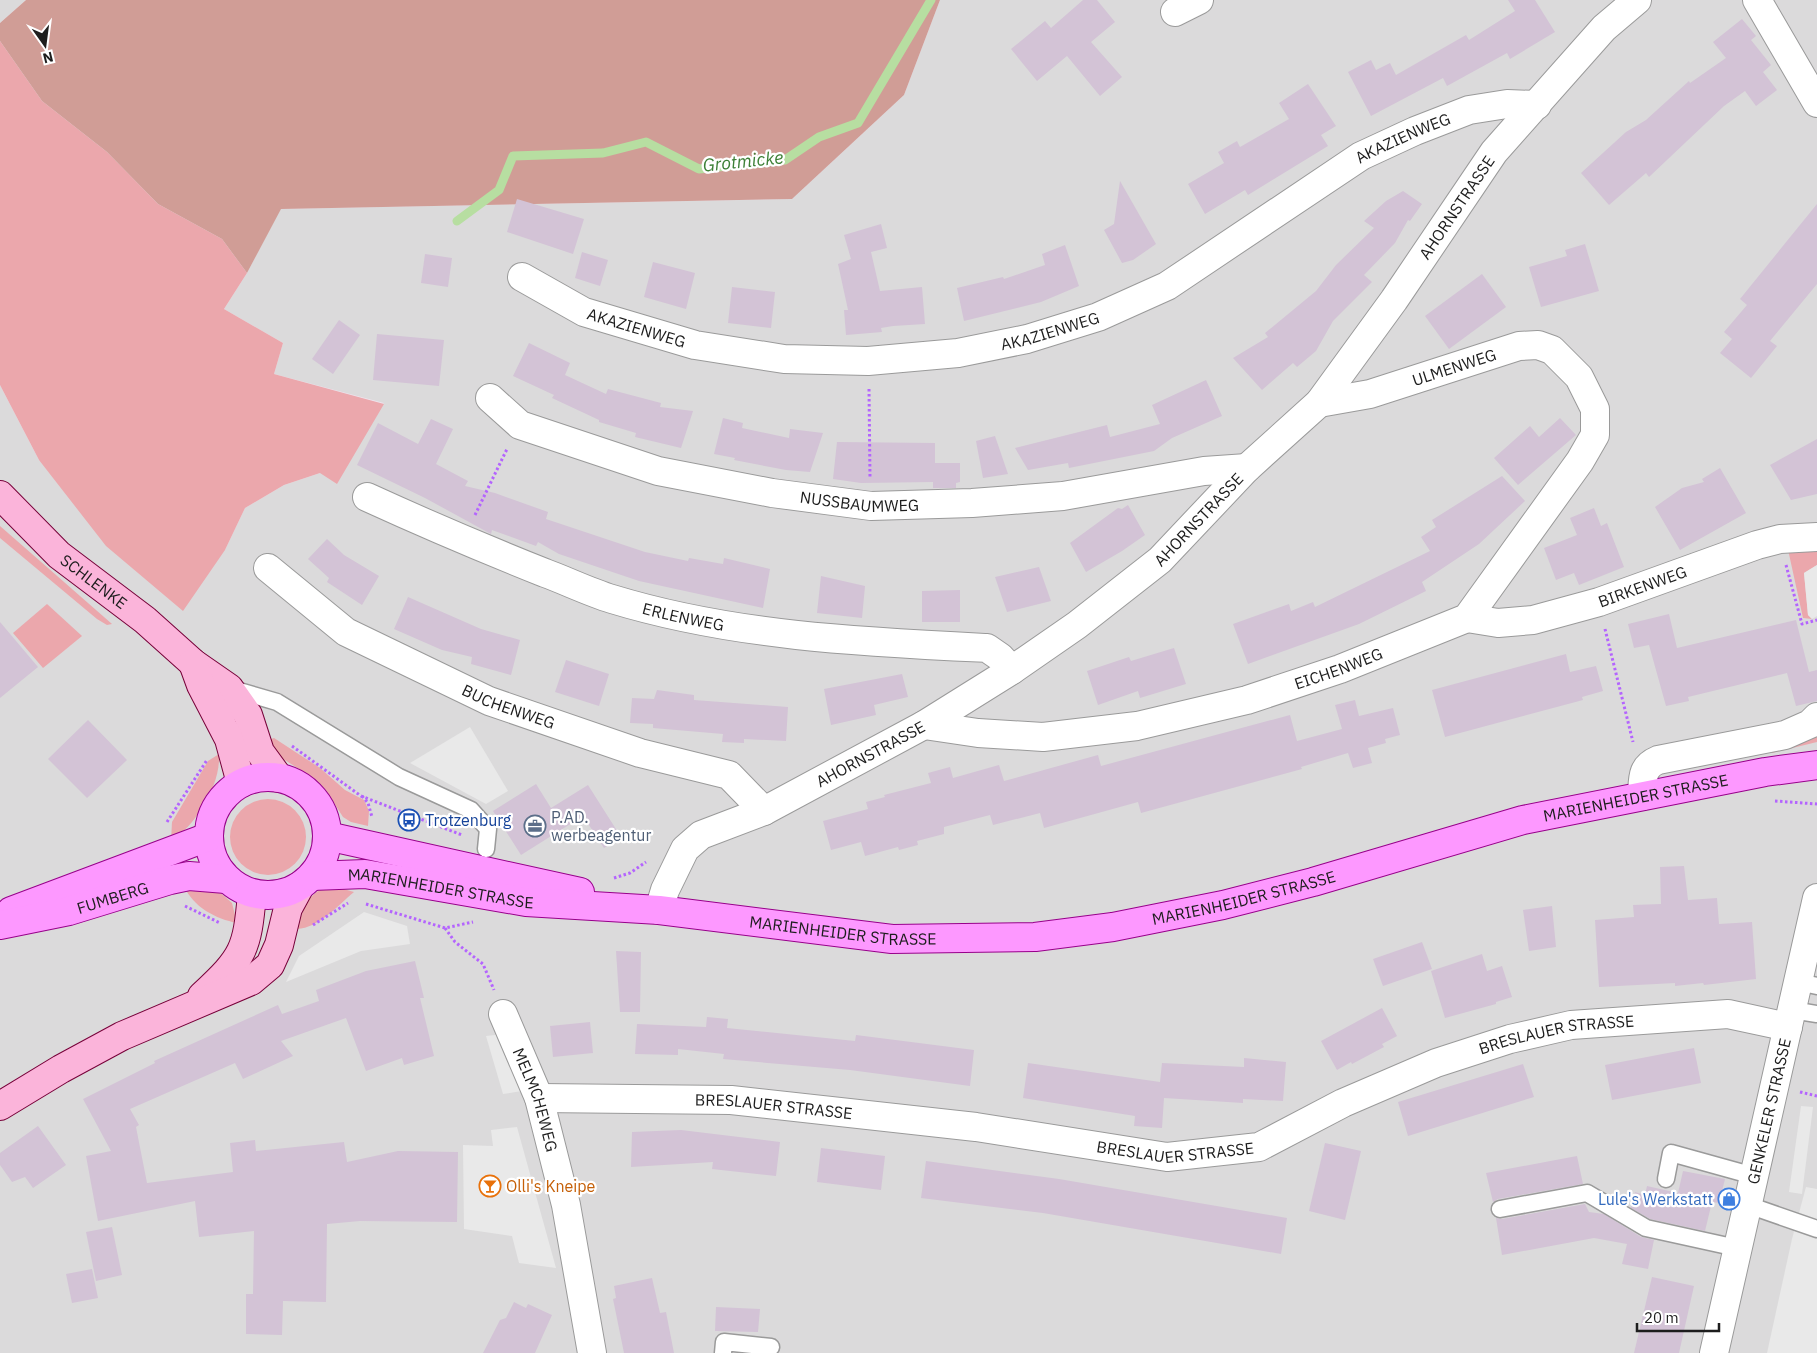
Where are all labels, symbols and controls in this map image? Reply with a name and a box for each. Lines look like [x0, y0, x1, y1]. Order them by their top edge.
north arrow [20, 20, 70, 70]
text: N [41, 48, 55, 68]
street label: AKAZIENWEG [1351, 108, 1453, 167]
water label: Grotmicke [702, 145, 784, 177]
street label: AHORNSTRASSE [1414, 152, 1499, 263]
street label: AKAZIENWEG [585, 304, 688, 352]
street label: AKAZIENWEG [999, 307, 1102, 354]
street label: ULMENWEG [1409, 344, 1499, 390]
street label: AHORNSTRASSE [1150, 469, 1247, 570]
street label: NUSSBAUMWEG [799, 487, 919, 516]
street label: SCHLENKE [57, 550, 131, 613]
street label: BIRKENWEG [1595, 561, 1689, 611]
street label: ERLENWEG [640, 598, 726, 635]
street label: EICHENWEG [1292, 643, 1385, 694]
street label: BUCHENWEG [459, 680, 558, 733]
street label: AHORNSTRASSE [812, 716, 928, 791]
street label: MARIENHEIDER STRASSE [1541, 770, 1730, 826]
place label: P.AD. werbeagentur [551, 807, 651, 845]
bus stop icon: Trotzenburg [397, 808, 421, 832]
place label: Trotzenburg [425, 810, 512, 830]
office icon: P.AD. werbeagentur [523, 814, 547, 838]
street label: MARIENHEIDER STRASSE [347, 863, 534, 912]
street label: MARIENHEIDER STRASSE [1150, 866, 1338, 929]
street label: FUMBERG [74, 877, 151, 918]
street label: MARIENHEIDER STRASSE [748, 911, 937, 949]
street label: BRESLAUER STRASSE [1476, 1011, 1635, 1059]
street label: GENKELER STRASSE [1743, 1036, 1795, 1186]
street label: MELMCHEWEG [509, 1045, 562, 1154]
street label: BRESLAUER STRASSE [695, 1090, 854, 1123]
street label: BRESLAUER STRASSE [1095, 1136, 1255, 1167]
bar icon: Olli's Kneipe [478, 1174, 502, 1198]
place label: Olli's Kneipe [506, 1176, 596, 1196]
shop icon: Lule's Werkstatt [1717, 1187, 1741, 1211]
place label: Lule's Werkstatt [1598, 1189, 1713, 1209]
scale bar [1637, 1300, 1720, 1332]
text: 20 m [1644, 1308, 1679, 1327]

